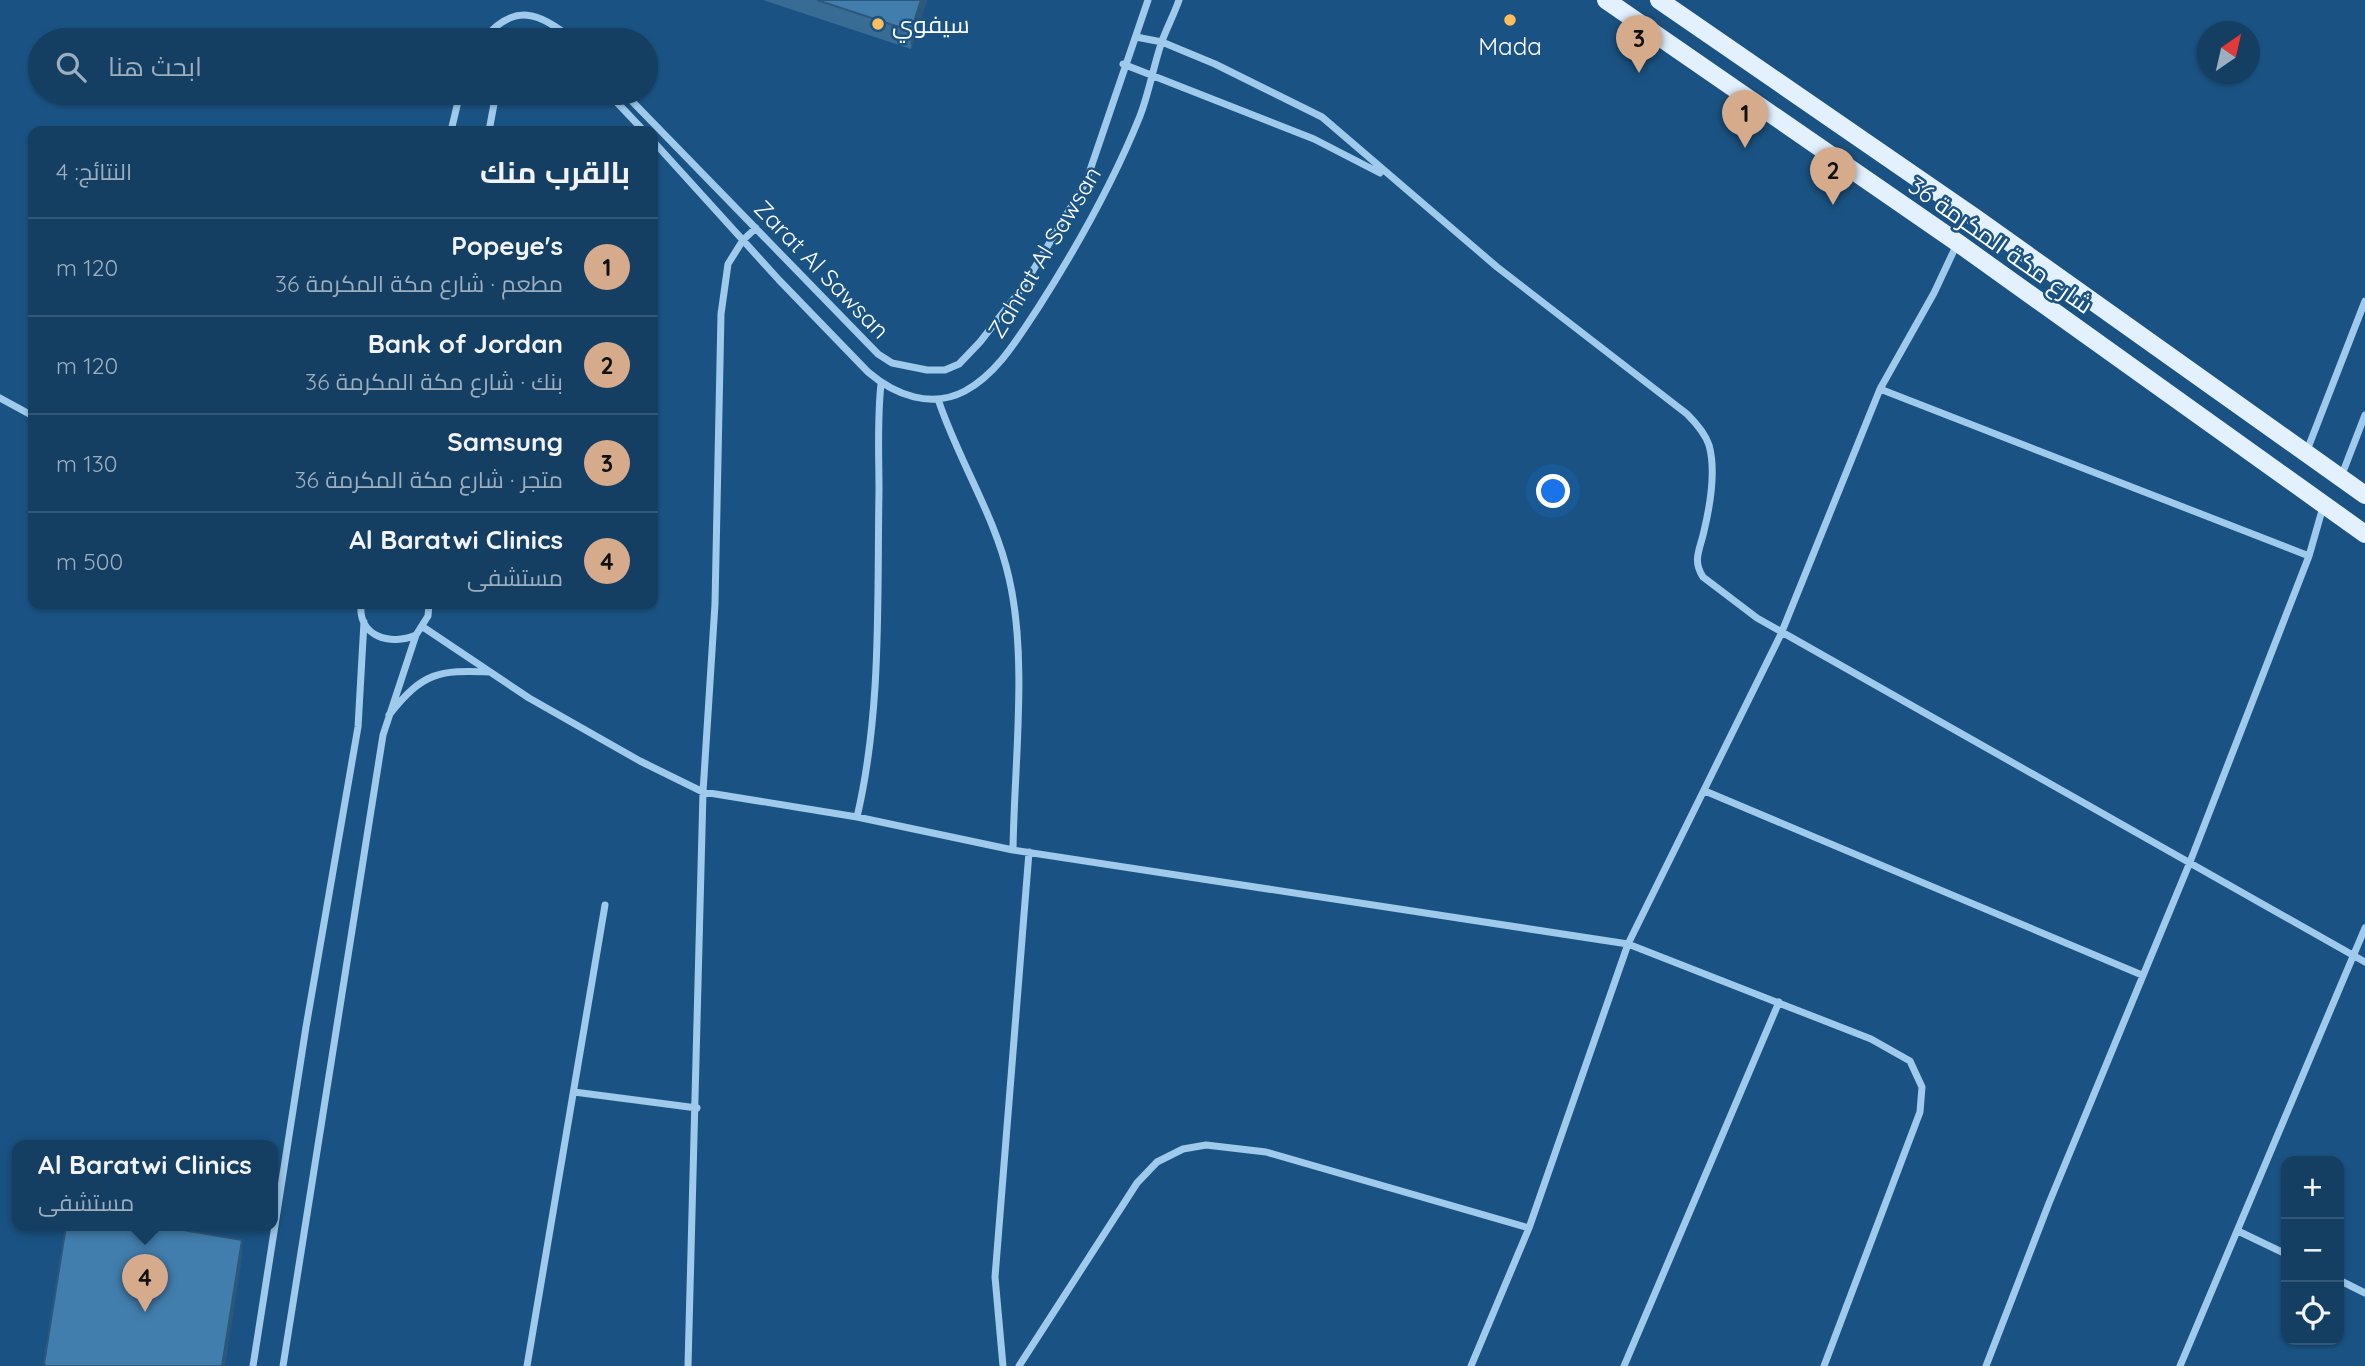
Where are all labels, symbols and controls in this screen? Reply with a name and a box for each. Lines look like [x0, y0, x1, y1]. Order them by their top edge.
place label: سيفوي [892, 9, 970, 43]
marker: Mada [1502, 12, 1518, 28]
pin: 3 [1616, 15, 1662, 73]
marker: سيفوي [870, 16, 886, 32]
north arrow [2197, 21, 2260, 84]
search box [28, 28, 658, 105]
place label: Mada [1478, 31, 1542, 61]
icon: search [52, 48, 90, 86]
text: ابحث هنا [108, 50, 202, 83]
pin: 1 [1722, 90, 1768, 148]
pin: 2 [1810, 147, 1856, 205]
text: بالقرب منك [480, 153, 630, 191]
text: النتائج: 4 [56, 157, 132, 186]
street label: Zahrat Al Sawsan [981, 161, 1107, 343]
street label: شارع مكة المكرمة 36 [1902, 170, 2099, 322]
street label: Zarat Al Sawsan [748, 193, 896, 345]
text: Popeye's [451, 229, 563, 262]
text: 120 m [56, 253, 118, 282]
text: 1 [603, 253, 611, 282]
text: مطعم · شارع مكة المكرمة 36 [275, 269, 563, 298]
text: Bank of Jordan [368, 327, 563, 360]
text: 120 m [56, 351, 118, 380]
text: 2 [600, 351, 614, 380]
text: بنك · شارع مكة المكرمة 36 [305, 367, 563, 396]
text: Samsung [447, 425, 563, 458]
text: 130 m [56, 449, 118, 478]
text: 3 [601, 449, 613, 478]
text: متجر · شارع مكة المكرمة 36 [295, 465, 563, 494]
your location [1536, 474, 1570, 508]
text: Al Baratwi Clinics [349, 523, 563, 556]
text: 500 m [56, 547, 123, 576]
text: 4 [600, 547, 614, 576]
text: مستشفى [467, 563, 563, 592]
popup [12, 1140, 278, 1231]
text: Al Baratwi Clinics [38, 1148, 252, 1181]
map controls [2281, 1156, 2344, 1345]
button: + [2281, 1156, 2344, 1219]
text: مستشفى [38, 1188, 134, 1217]
button: − [2281, 1219, 2344, 1282]
pin: 4 [122, 1254, 168, 1312]
button: locate [2281, 1282, 2344, 1345]

